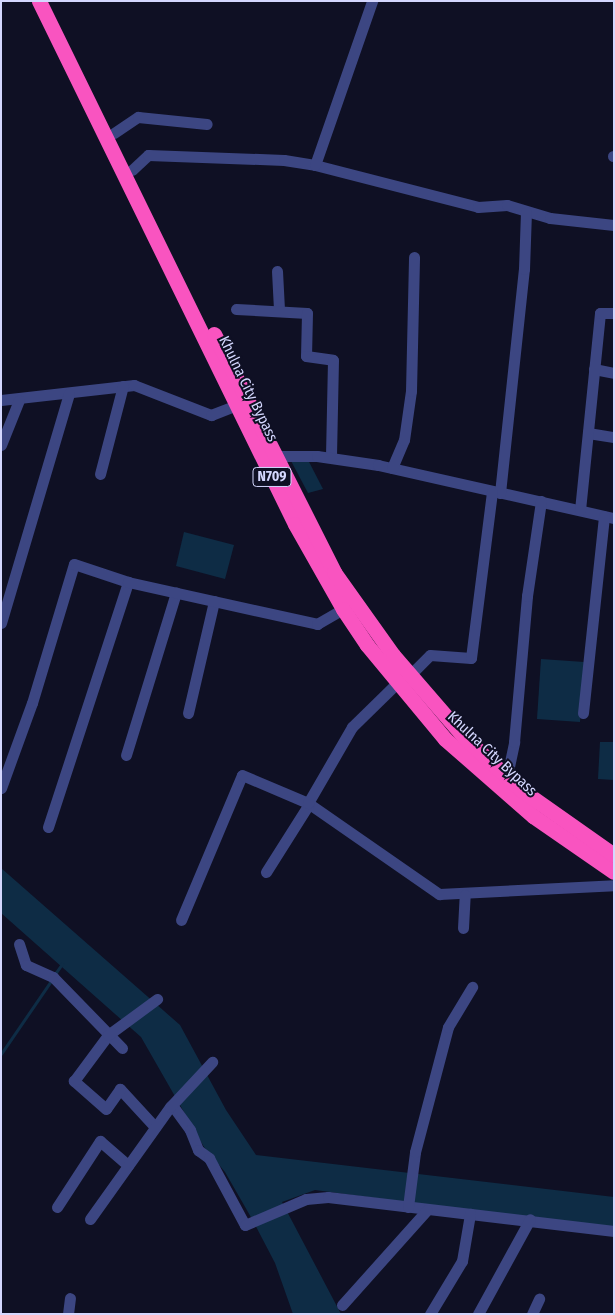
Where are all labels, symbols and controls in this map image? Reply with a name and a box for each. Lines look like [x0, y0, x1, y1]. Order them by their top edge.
street label: Khulna City Bypass [215, 333, 281, 445]
road number: N709 [252, 466, 292, 488]
street label: Khulna City Bypass [444, 708, 540, 800]

